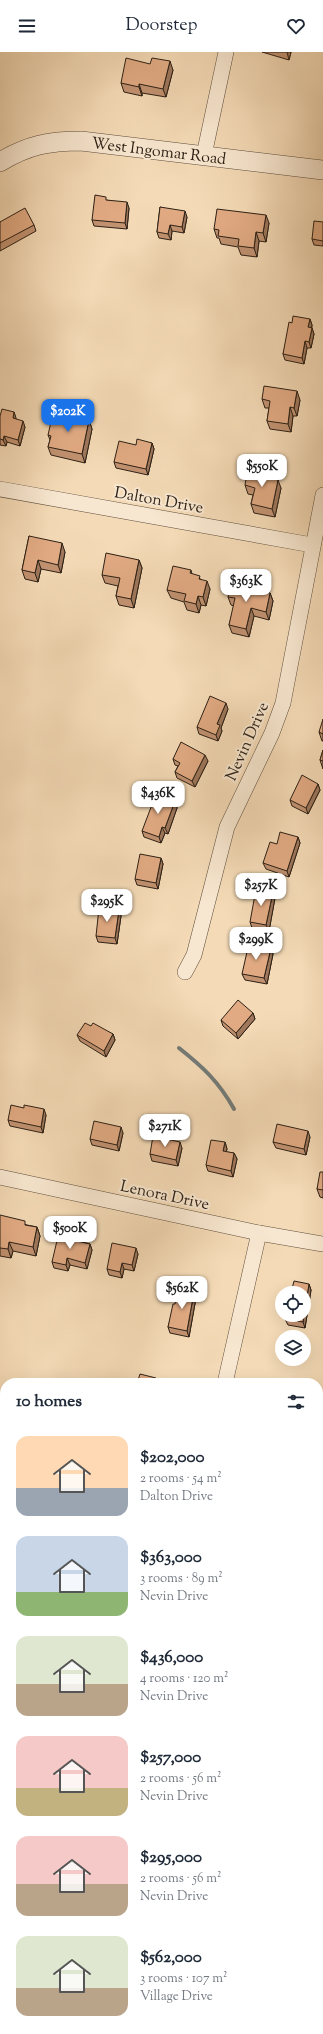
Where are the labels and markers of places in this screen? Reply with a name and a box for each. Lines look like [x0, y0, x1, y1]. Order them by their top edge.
pin: $202K [40, 399, 96, 433]
pin: $550K [234, 454, 290, 488]
pin: $363K [218, 569, 274, 603]
pin: $436K [130, 781, 186, 815]
pin: $257K [233, 873, 289, 907]
pin: $295K [79, 889, 135, 923]
pin: $299K [228, 927, 284, 961]
pin: $271K [137, 1114, 193, 1148]
pin: $500K [42, 1216, 98, 1250]
pin: $562K [154, 1276, 210, 1310]

